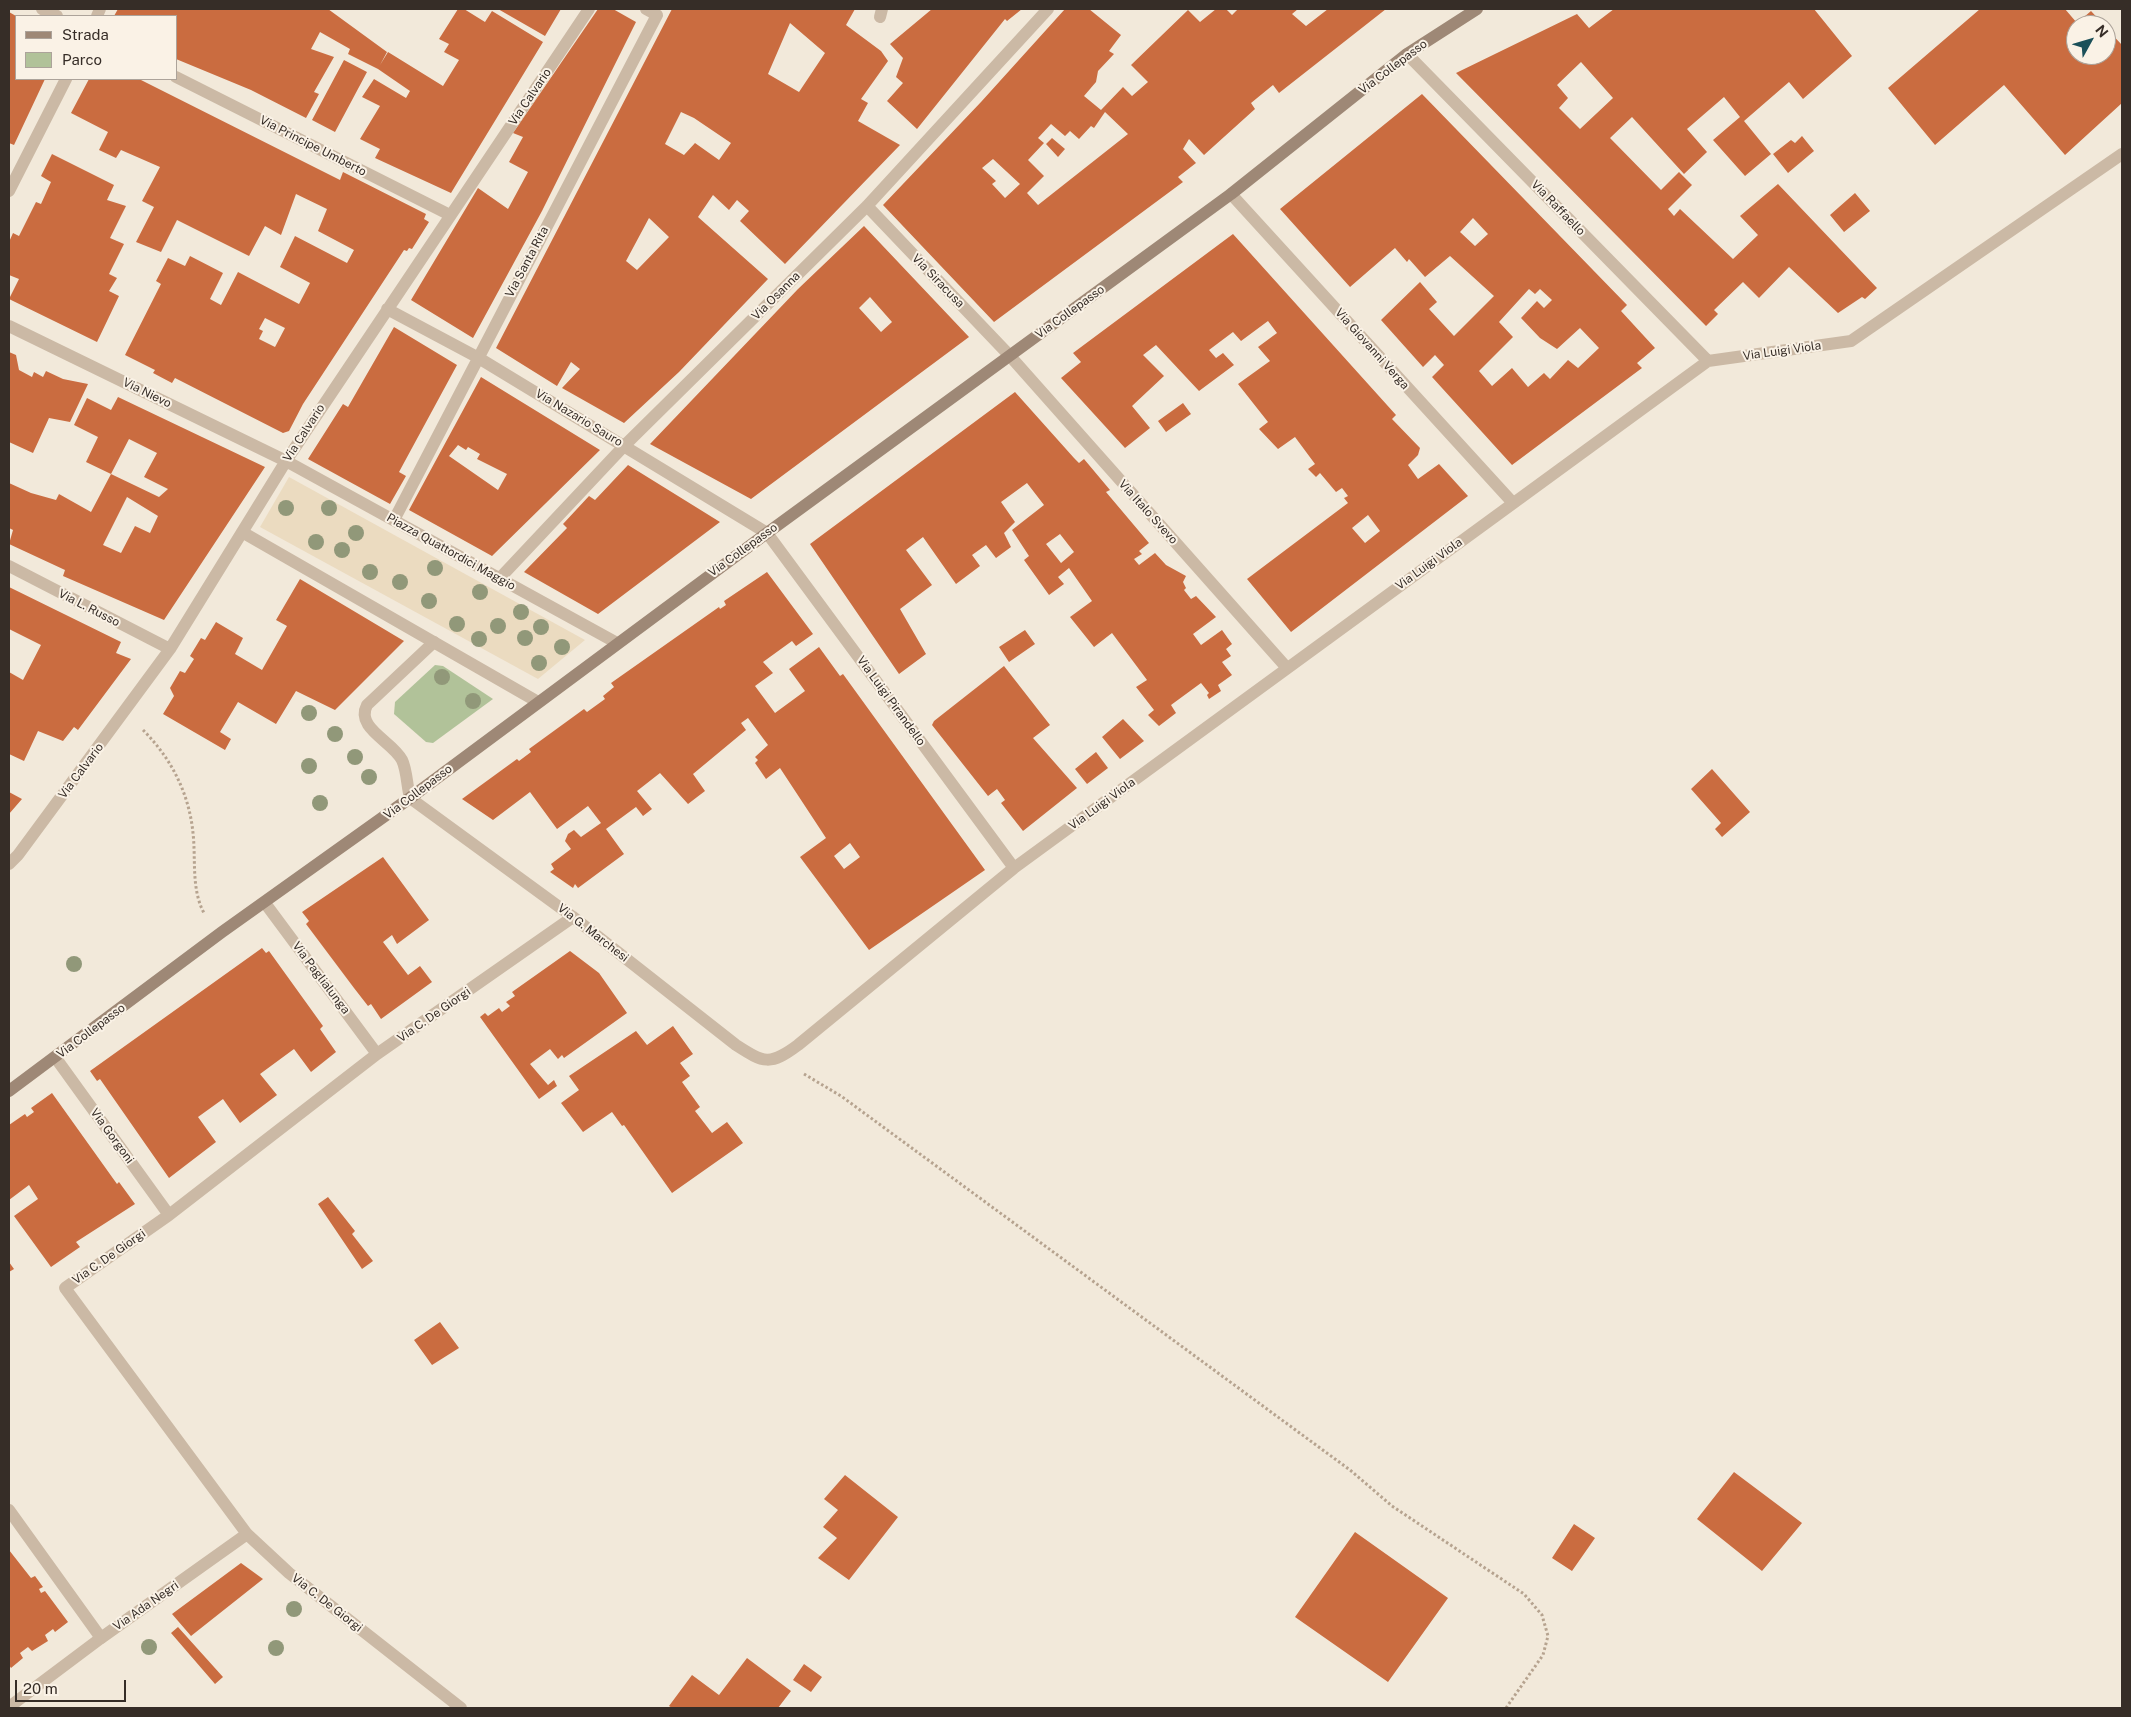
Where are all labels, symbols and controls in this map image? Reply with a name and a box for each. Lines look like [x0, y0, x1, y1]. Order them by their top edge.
legend [15, 15, 178, 80]
north arrow [2066, 15, 2116, 65]
text: N [2092, 22, 2112, 40]
text: Strada [62, 26, 109, 43]
street label: Via Collepasso [1356, 37, 1430, 97]
text: Parco [62, 51, 102, 68]
street label: Via Calvario [506, 66, 554, 128]
street label: Via Principe Umberto [257, 113, 369, 179]
street label: Via Raffaello [1528, 177, 1588, 239]
street label: Via Santa Rita [502, 224, 552, 300]
street label: Via Siracusa [909, 251, 967, 311]
street label: Via Osanna [749, 269, 803, 323]
street label: Via Collepasso [1033, 282, 1107, 342]
street label: Via Giovanni Verga [1332, 306, 1412, 392]
street label: Via Luigi Viola [1742, 338, 1822, 364]
street label: Via Nievo [120, 375, 174, 411]
street label: Via Nazario Sauro [533, 386, 625, 450]
street label: Via Calvario [280, 401, 328, 465]
street label: Via Italo Svevo [1115, 477, 1181, 547]
street label: Piazza Quattordici Maggio [384, 511, 518, 593]
street label: Via Collepasso [706, 520, 780, 580]
street label: Via Luigi Viola [1393, 535, 1465, 593]
street label: Via L. Russo [56, 586, 122, 630]
street label: Via Luigi Pirandello [854, 653, 928, 749]
street label: Via Calvario [55, 740, 107, 802]
street label: Via Collepasso [381, 762, 455, 822]
street label: Via Luigi Viola [1066, 775, 1138, 833]
street label: Via G. Marchesi [555, 901, 631, 965]
street label: Via Paglialunga [289, 939, 353, 1017]
street label: Via C. De Giorgi [395, 984, 473, 1046]
street label: Via Collepasso [54, 1001, 128, 1061]
street label: Via Gorgoni [87, 1106, 137, 1166]
street label: Via C. De Giorgi [70, 1226, 148, 1288]
street label: Via C. De Giorgi [289, 1571, 365, 1635]
street label: Via Ada Negri [111, 1578, 181, 1634]
scale bar [18, 1670, 129, 1702]
text: 20 m [23, 1680, 58, 1697]

